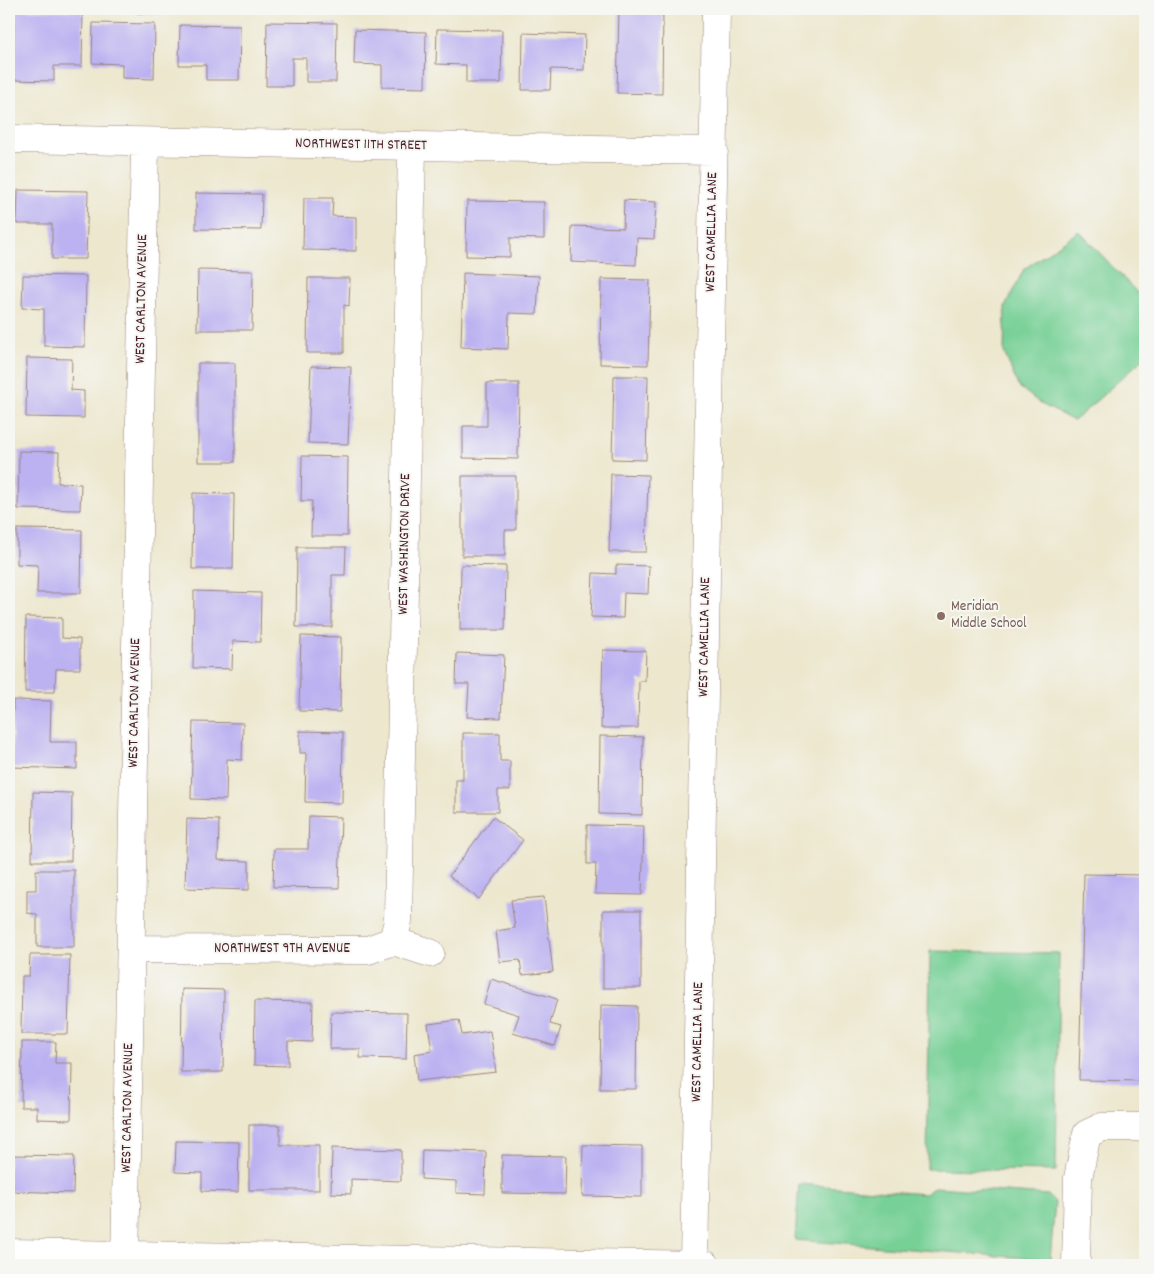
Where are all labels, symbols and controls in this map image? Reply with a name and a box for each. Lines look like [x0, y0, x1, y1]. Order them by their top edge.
street label: NORTHWEST 11TH STREET [295, 133, 427, 157]
street label: WEST CAMELLIA LANE [700, 172, 724, 292]
street label: WEST CARLTON AVENUE [130, 234, 154, 364]
street label: WEST WASHINGTON DRIVE [393, 473, 417, 615]
street label: WEST CAMELLIA LANE [693, 577, 717, 697]
place label: Meridian Middle School [951, 596, 1027, 635]
marker: Meridian Middle School [935, 610, 947, 622]
street label: WEST CARLTON AVENUE [123, 638, 147, 768]
street label: NORTHWEST 9TH AVENUE [214, 938, 350, 960]
street label: WEST CAMELLIA LANE [686, 982, 710, 1102]
street label: WEST CARLTON AVENUE [116, 1043, 140, 1173]

